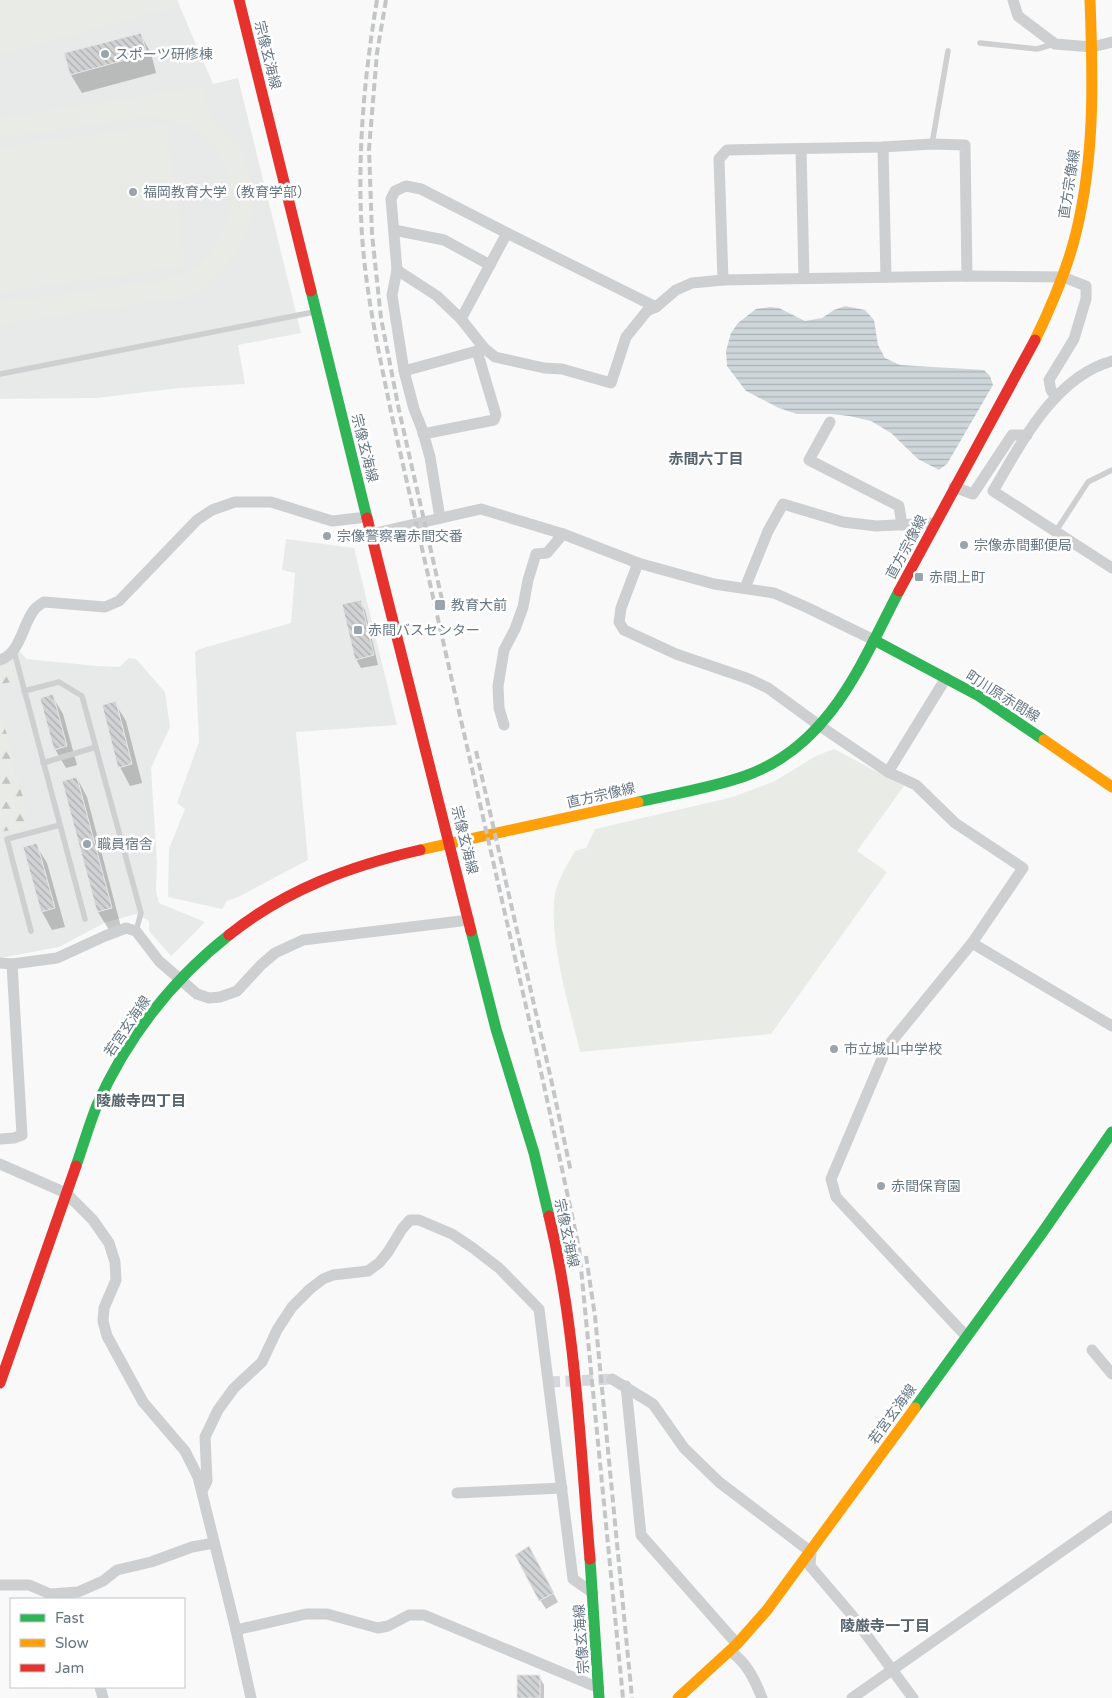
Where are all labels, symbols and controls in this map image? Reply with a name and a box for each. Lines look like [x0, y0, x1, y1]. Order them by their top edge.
street label: 宗像玄海線 [251, 19, 284, 91]
place label: スポーツ研修棟 [115, 46, 213, 63]
marker: スポーツ研修棟 [99, 48, 111, 60]
street label: 直方宗像線 [1056, 148, 1083, 220]
place label: 福岡教育大学（教育学部） [143, 184, 311, 201]
marker: 福岡教育大学（教育学部） [127, 186, 139, 198]
street label: 宗像玄海線 [348, 412, 381, 484]
district label: 赤間六丁目 [668, 450, 744, 468]
street label: 直方宗像線 [883, 512, 930, 582]
place label: 宗像警察署赤間交番 [337, 528, 463, 545]
marker: 宗像警察署赤間交番 [321, 530, 333, 542]
place label: 宗像赤間郵便局 [974, 537, 1072, 554]
marker: 宗像赤間郵便局 [958, 539, 970, 551]
place label: 赤間上町 [929, 569, 985, 586]
marker: 赤間上町 [913, 571, 925, 583]
place label: 教育大前 [451, 597, 507, 614]
marker: 教育大前 [433, 598, 447, 612]
place label: 赤間バスセンター [368, 622, 480, 639]
marker: 赤間バスセンター [352, 624, 364, 636]
street label: 町川原赤間線 [963, 667, 1043, 726]
street label: 直方宗像線 [565, 779, 637, 812]
street label: 宗像玄海線 [448, 804, 481, 876]
place label: 職員宿舎 [97, 836, 153, 853]
marker: 職員宿舎 [81, 838, 93, 850]
street label: 若宮玄海線 [101, 993, 154, 1060]
place label: 市立城山中学校 [844, 1041, 942, 1058]
marker: 市立城山中学校 [828, 1043, 840, 1055]
district label: 陵厳寺四丁目 [96, 1092, 186, 1110]
place label: 赤間保育園 [891, 1178, 961, 1195]
marker: 赤間保育園 [875, 1180, 887, 1192]
street label: 宗像玄海線 [551, 1197, 582, 1269]
street label: 若宮玄海線 [865, 1381, 920, 1448]
legend [10, 1598, 185, 1688]
street label: 宗像玄海線 [571, 1603, 592, 1674]
text: Fast [55, 1609, 85, 1627]
district label: 陵厳寺一丁目 [840, 1617, 930, 1635]
text: Slow [55, 1634, 89, 1652]
text: Jam [55, 1659, 84, 1677]

